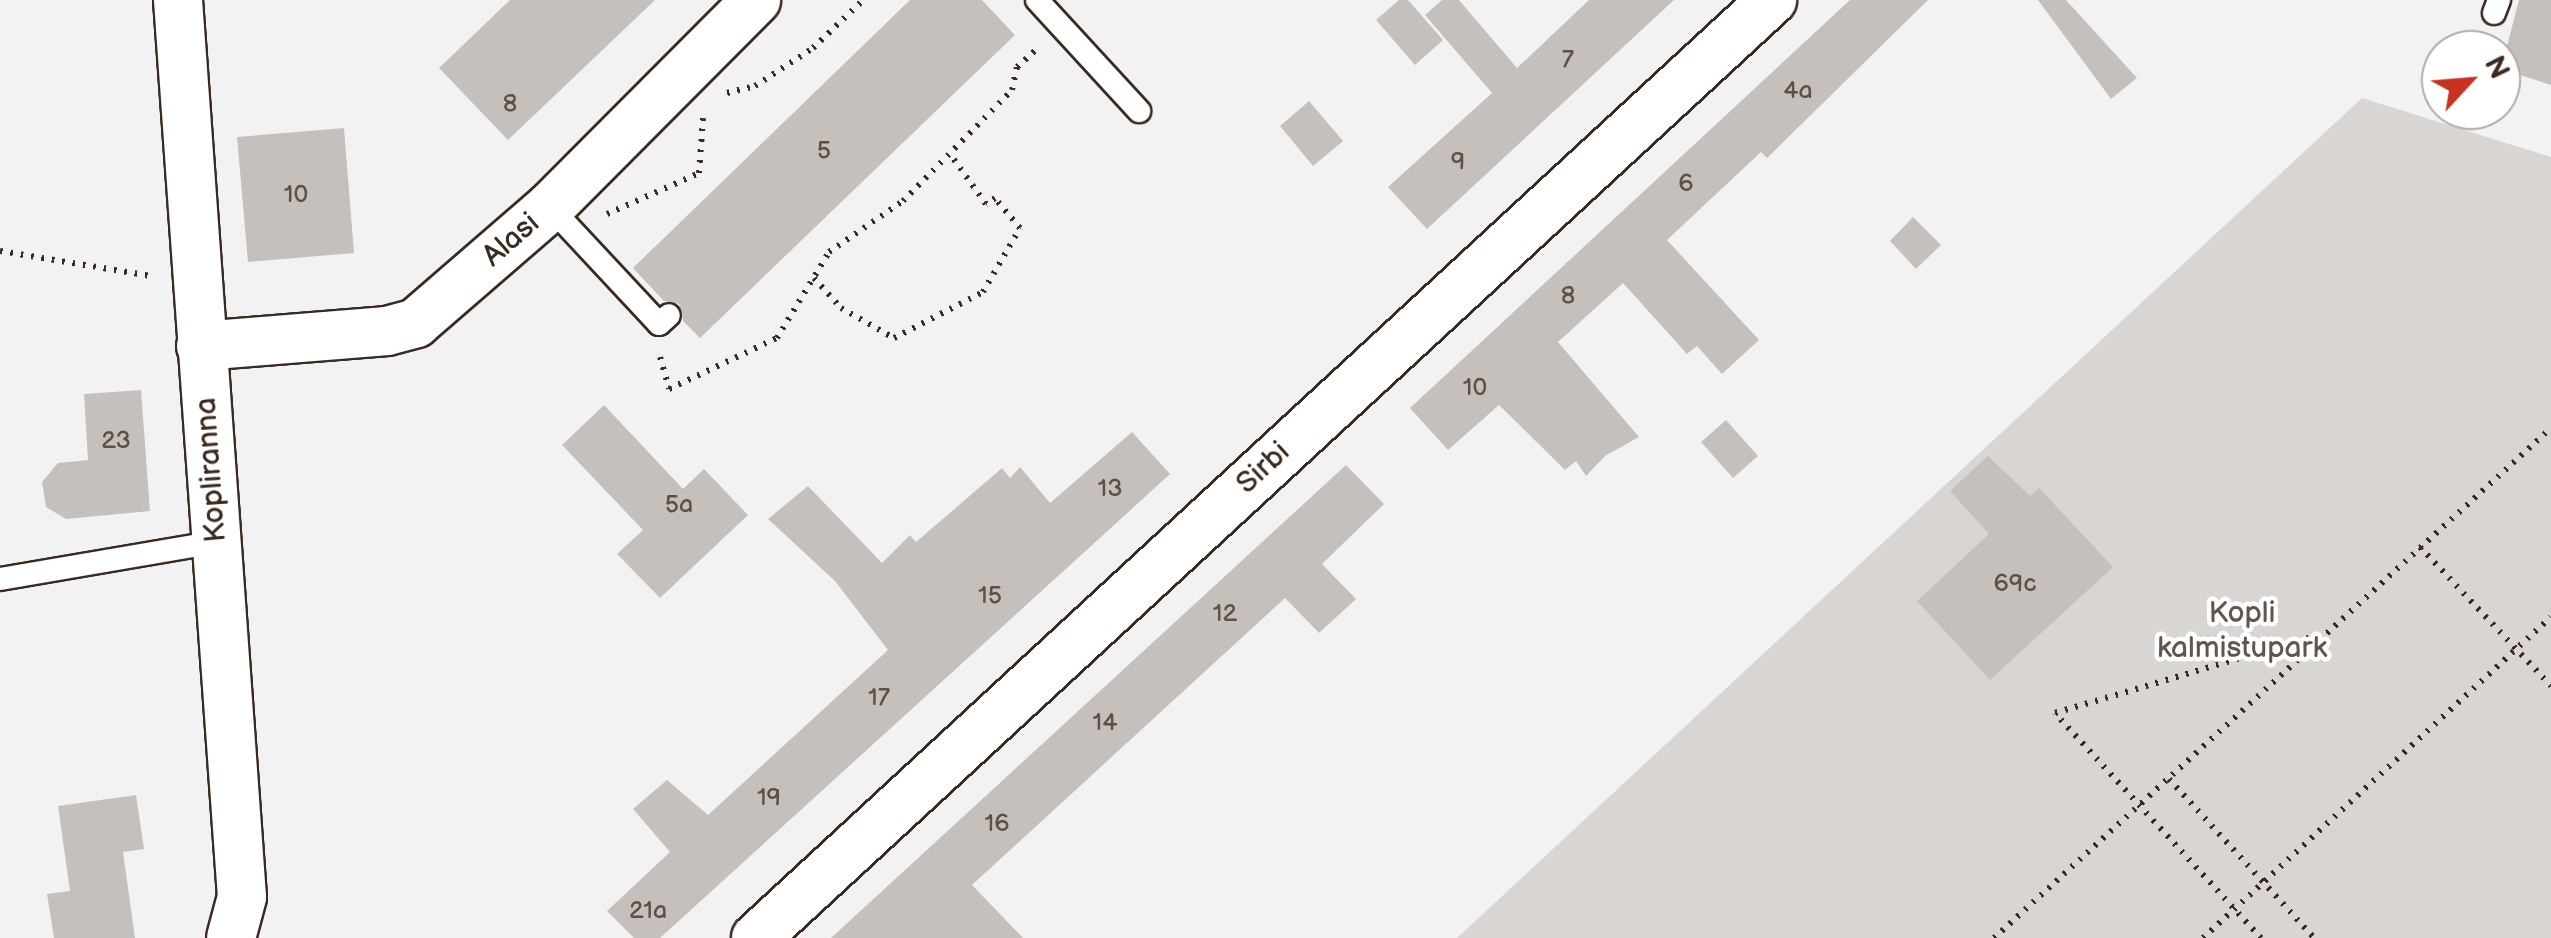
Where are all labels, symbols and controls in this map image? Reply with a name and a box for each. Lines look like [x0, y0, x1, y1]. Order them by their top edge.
north arrow [2421, 30, 2521, 130]
house number: 7 [1562, 45, 1574, 75]
text: N [2477, 51, 2516, 84]
house number: 4a [1783, 76, 1813, 106]
house number: 8 [503, 89, 517, 119]
house number: 5 [817, 136, 831, 166]
house number: 9 [1451, 147, 1465, 177]
house number: 6 [1678, 169, 1694, 199]
house number: 10 [284, 180, 308, 210]
street label: Alasi [475, 206, 547, 274]
house number: 8 [1561, 281, 1575, 311]
house number: 10 [1463, 373, 1487, 403]
street label: Kopliranna [188, 396, 234, 544]
house number: 23 [101, 426, 131, 456]
street label: Sirbi [1229, 434, 1297, 502]
house number: 13 [1097, 474, 1123, 504]
house number: 5a [665, 490, 693, 520]
house number: 69c [1993, 569, 2037, 599]
house number: 15 [978, 581, 1002, 611]
park label: Kopli kalmistupark [2157, 595, 2327, 666]
house number: 12 [1213, 599, 1237, 629]
house number: 17 [868, 683, 890, 713]
house number: 14 [1093, 708, 1117, 738]
house number: 19 [757, 783, 781, 813]
house number: 16 [985, 809, 1009, 839]
house number: 21a [629, 896, 667, 926]

